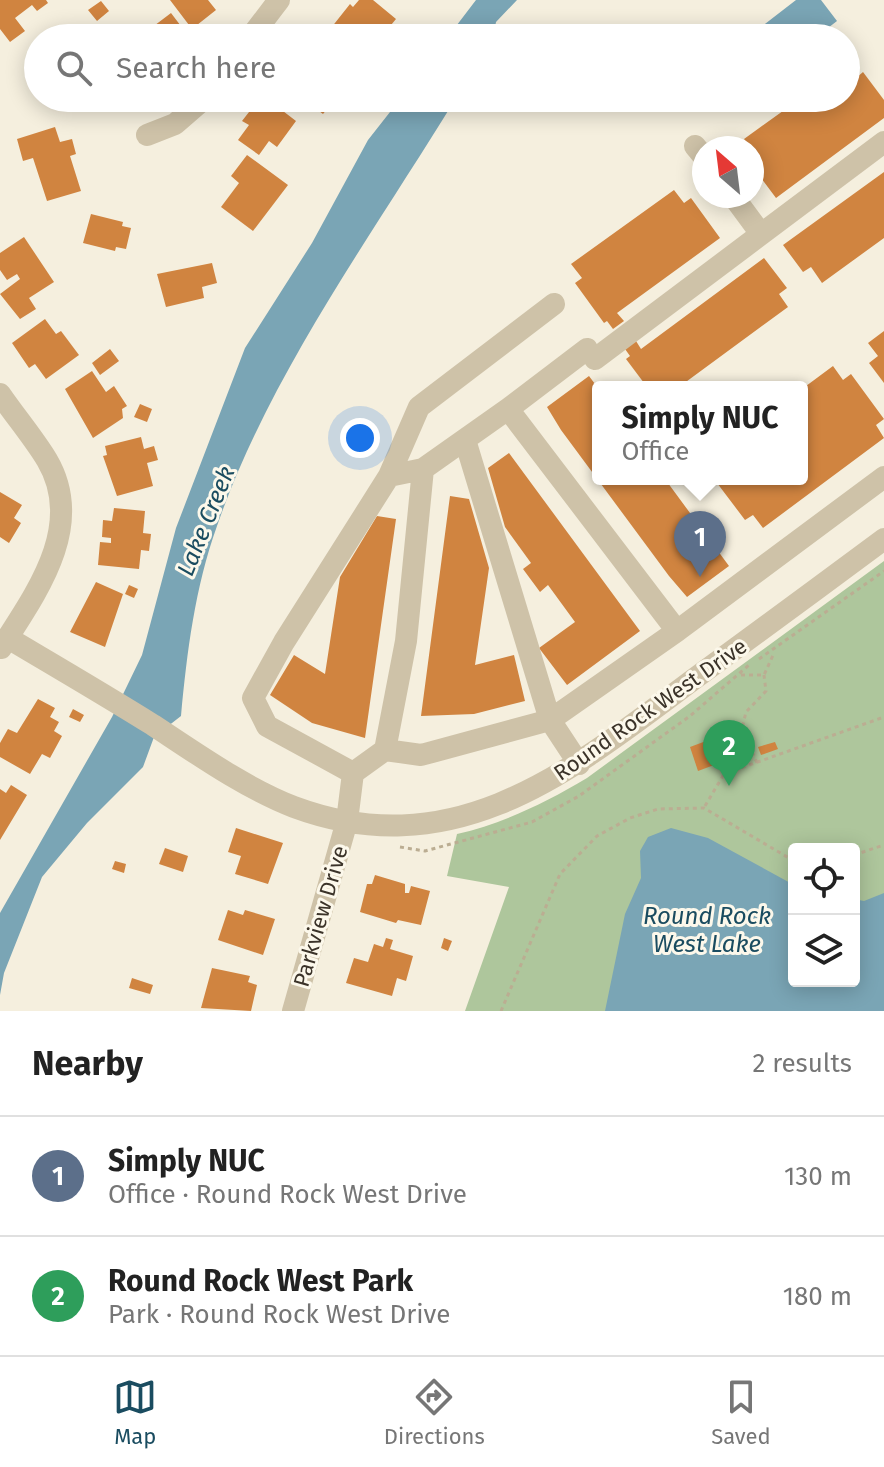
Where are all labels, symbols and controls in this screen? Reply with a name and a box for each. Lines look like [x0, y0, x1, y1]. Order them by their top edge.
search box [24, 24, 860, 112]
icon: search [52, 46, 96, 90]
text: Search here [116, 50, 276, 86]
north arrow [692, 136, 764, 208]
popup [592, 381, 808, 485]
text: Simply NUC [622, 400, 778, 436]
your location [340, 418, 380, 458]
text: Office [622, 436, 689, 467]
water label: Lake Creek [171, 462, 241, 580]
pin: 1 [674, 511, 726, 577]
street label: Round Rock West Drive [549, 633, 752, 786]
pin: 2 [703, 720, 755, 786]
street label: Parkview Drive [287, 842, 354, 990]
map controls [788, 843, 860, 987]
button: locate [788, 843, 860, 915]
water label: Round Rock West Lake [643, 902, 771, 958]
button: layers [788, 915, 860, 987]
text: Nearby [32, 1043, 143, 1084]
text: 2 results [752, 1048, 852, 1079]
text: Simply NUC [108, 1143, 265, 1179]
text: 1 [52, 1161, 64, 1192]
text: 130 m [784, 1161, 852, 1192]
text: Office · Round Rock West Drive [108, 1179, 467, 1210]
text: Round Rock West Park [108, 1263, 413, 1299]
text: 2 [51, 1281, 65, 1312]
text: 180 m [783, 1281, 852, 1312]
text: Park · Round Rock West Drive [108, 1299, 450, 1330]
tab: Map [113, 1375, 157, 1450]
tab: Directions [384, 1375, 485, 1450]
tab: Saved [711, 1375, 771, 1450]

